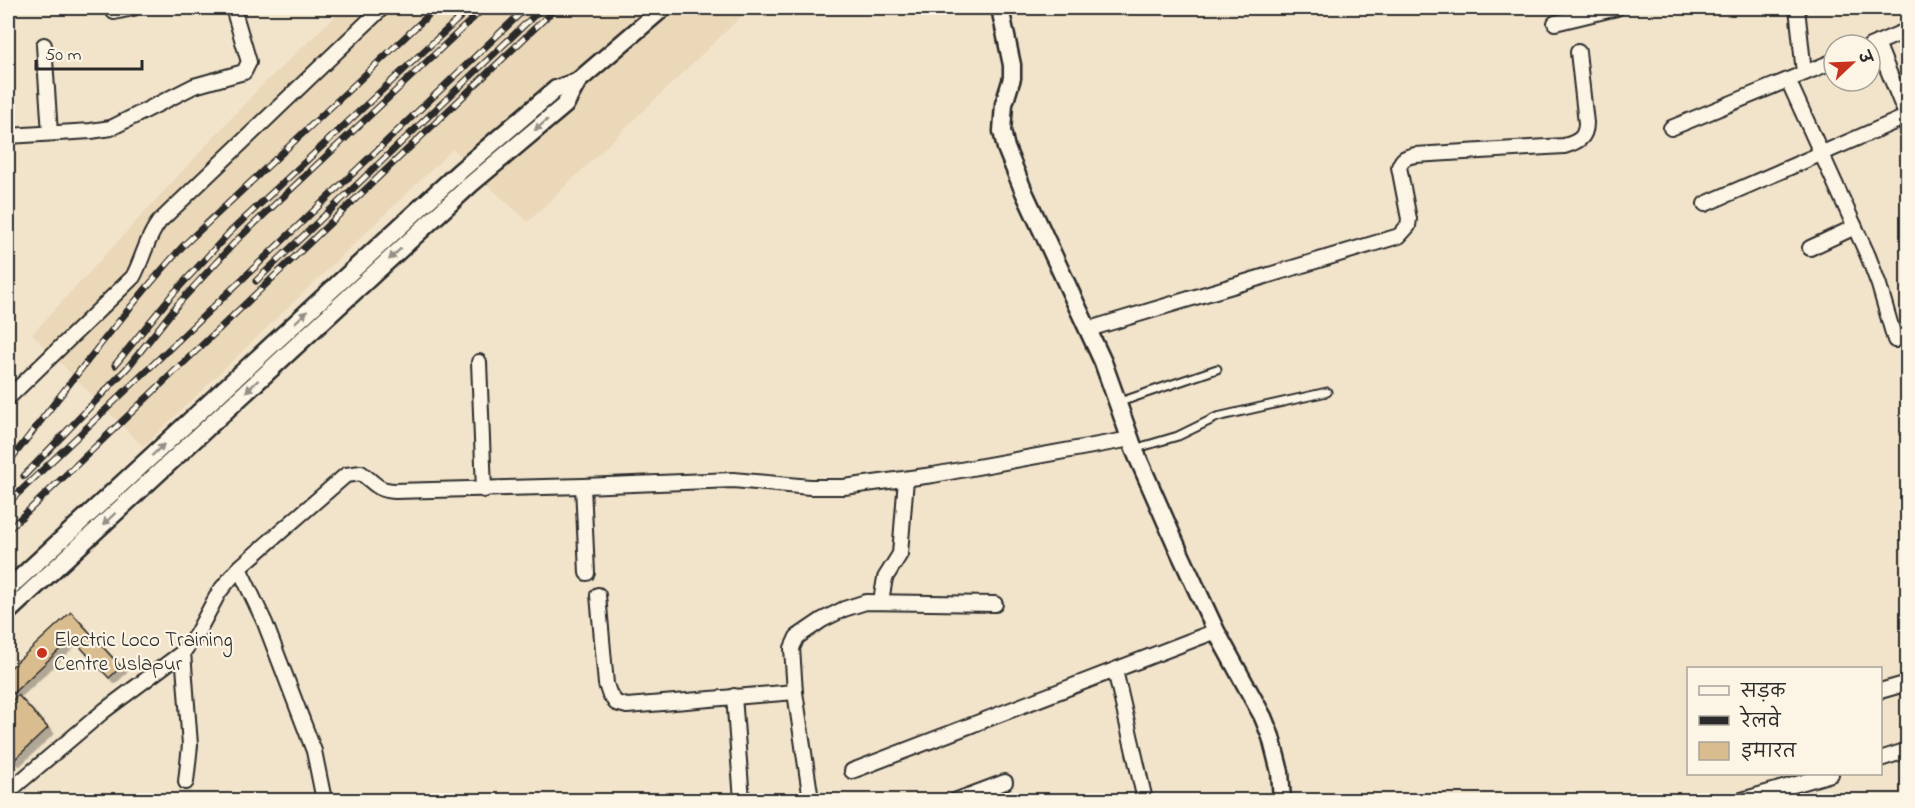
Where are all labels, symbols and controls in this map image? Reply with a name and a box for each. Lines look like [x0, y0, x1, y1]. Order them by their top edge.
scale bar [36, 33, 142, 71]
north arrow [1822, 33, 1882, 93]
text: 50 m [45, 43, 82, 69]
text: उ [1850, 46, 1878, 69]
one-way arrow [534, 118, 549, 131]
one-way arrow [388, 247, 403, 260]
one-way arrow [294, 310, 309, 324]
one-way arrow [245, 379, 259, 393]
one-way arrow [151, 443, 166, 457]
one-way arrow [101, 512, 116, 526]
place label: Electric Loco Training Centre Uslapur [54, 626, 233, 680]
marker: Electric Loco Training Centre Uslapur [35, 646, 49, 660]
legend [1687, 667, 1882, 775]
text: सड़क [1740, 680, 1786, 706]
text: रेलवे [1739, 705, 1782, 736]
text: इमारत [1741, 740, 1797, 766]

